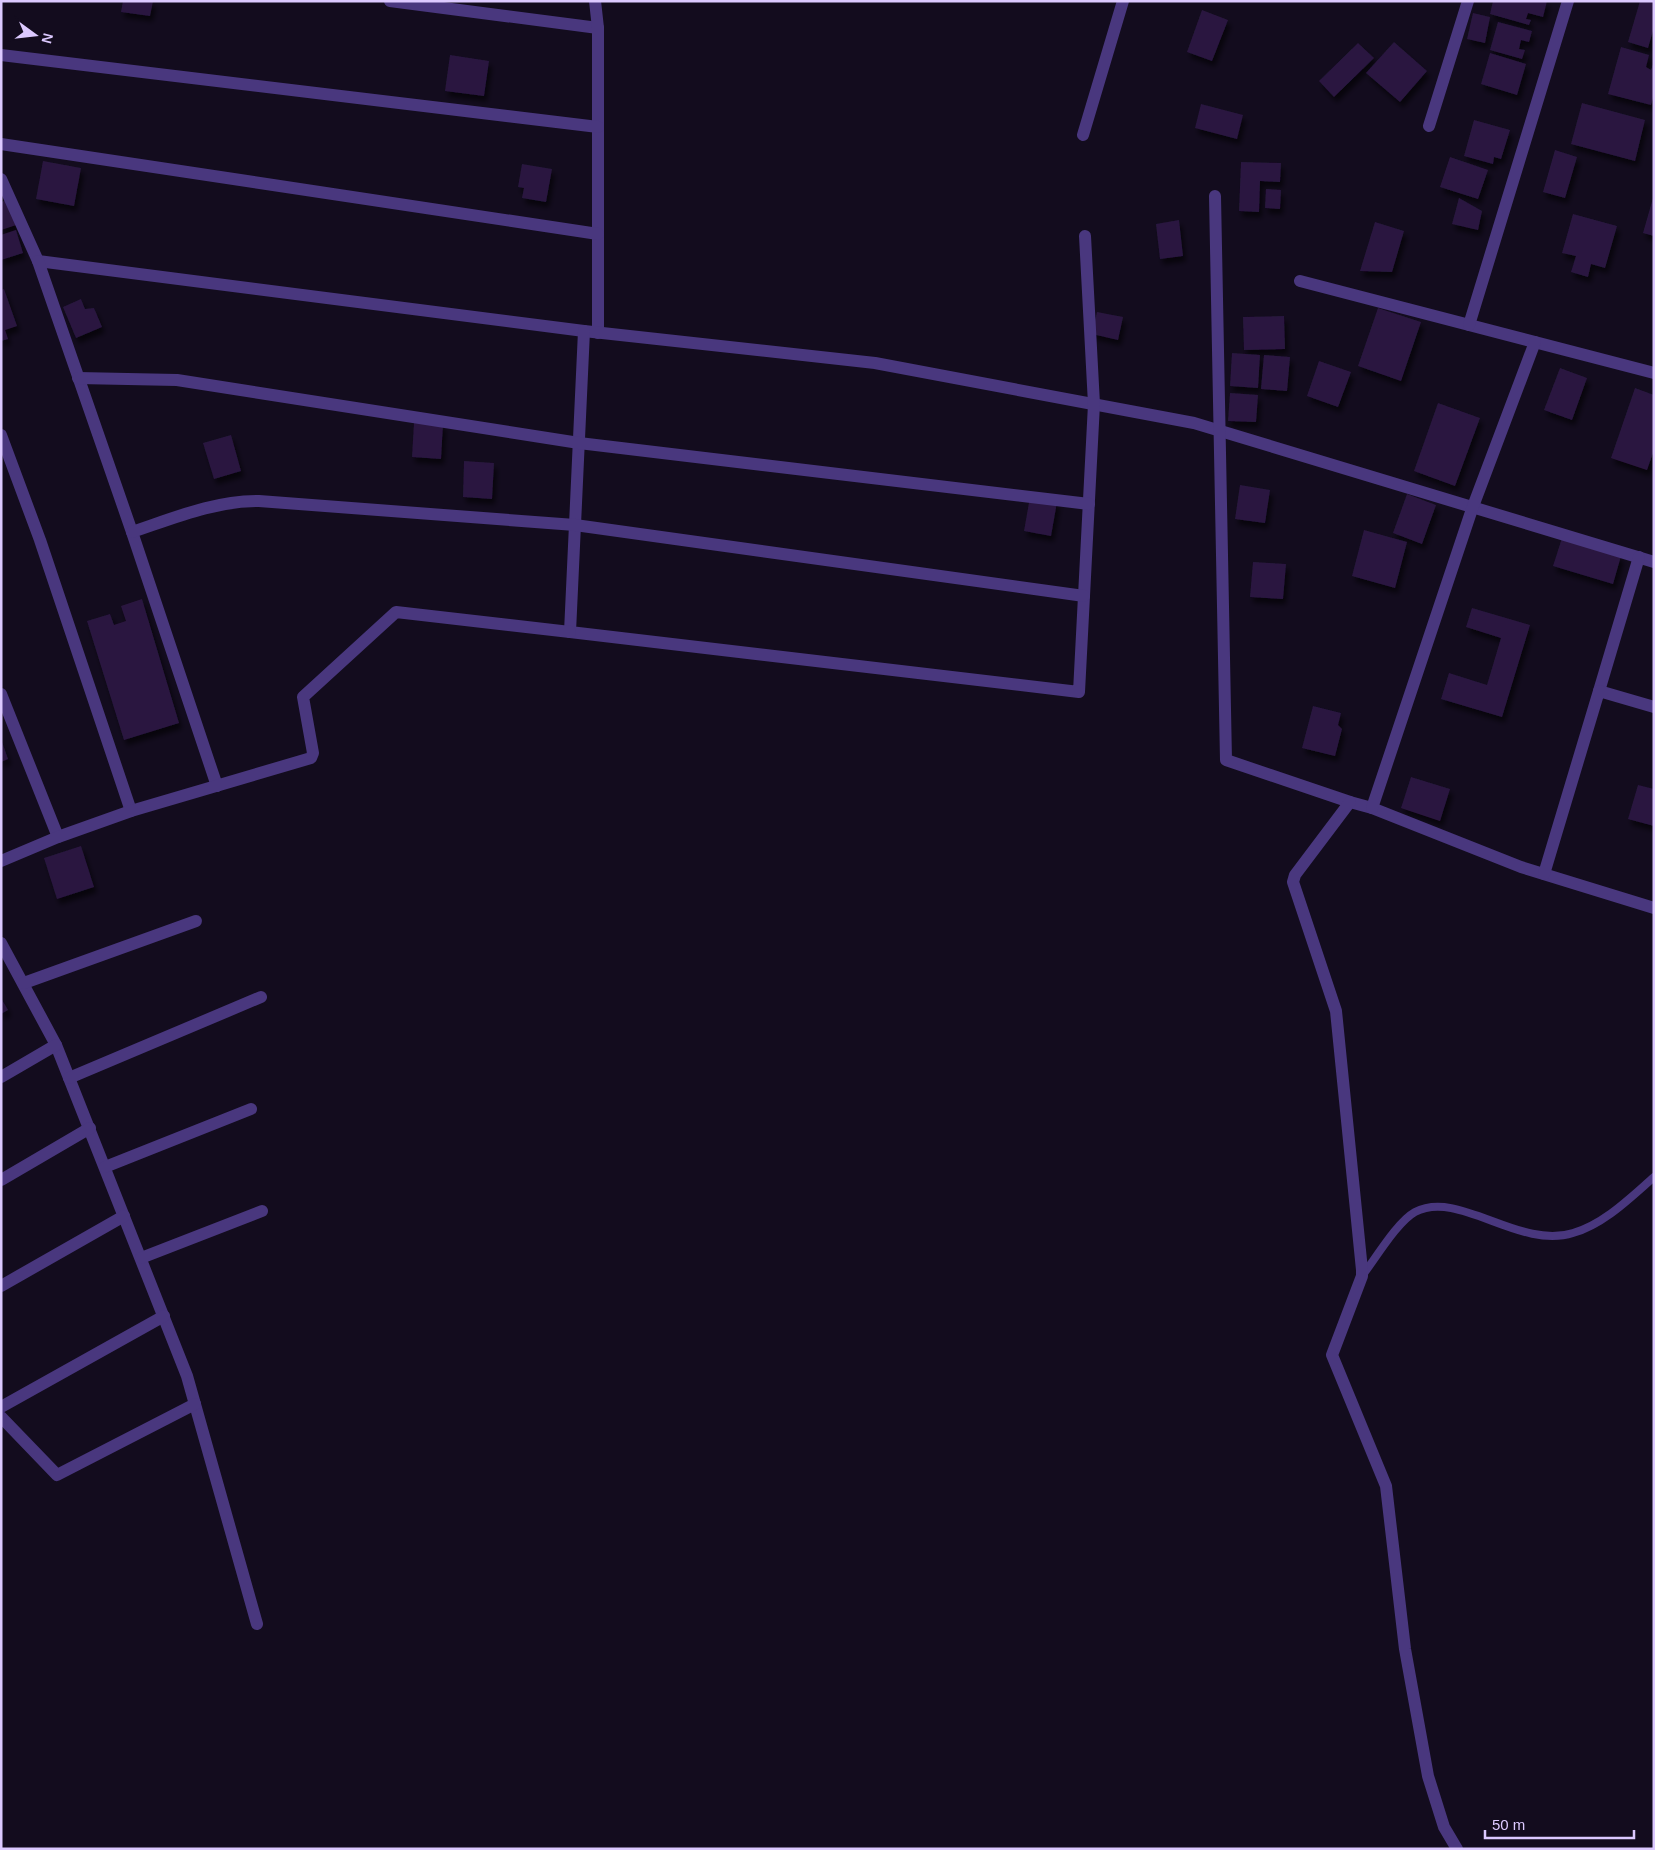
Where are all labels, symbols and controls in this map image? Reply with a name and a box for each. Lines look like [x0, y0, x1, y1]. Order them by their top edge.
north arrow [10, 10, 60, 60]
text: N [39, 31, 57, 45]
scale bar [1485, 1808, 1634, 1840]
text: 50 m [1492, 1816, 1525, 1833]

